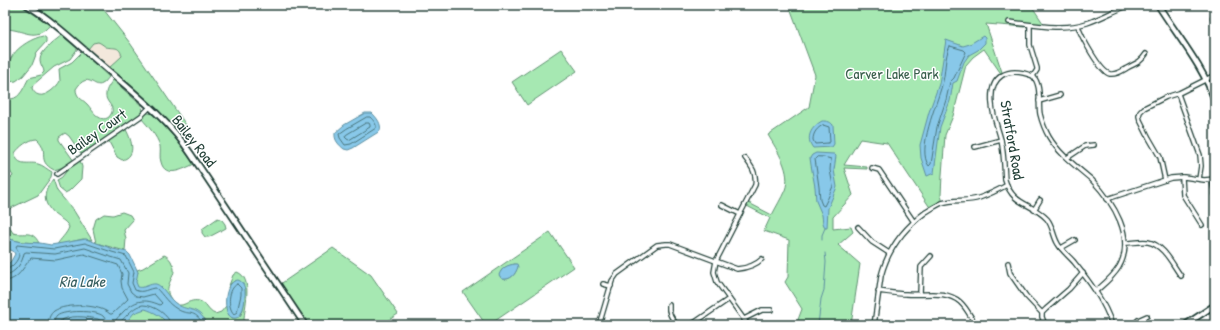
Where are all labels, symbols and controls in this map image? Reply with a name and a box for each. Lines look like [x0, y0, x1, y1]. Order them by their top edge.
park label: Carver Lake Park [845, 63, 939, 84]
street label: Stratford Road [995, 99, 1030, 181]
street label: Bailey Court [63, 103, 131, 160]
street label: Bailey Road [167, 110, 222, 171]
water label: Ria Lake [59, 270, 106, 292]

